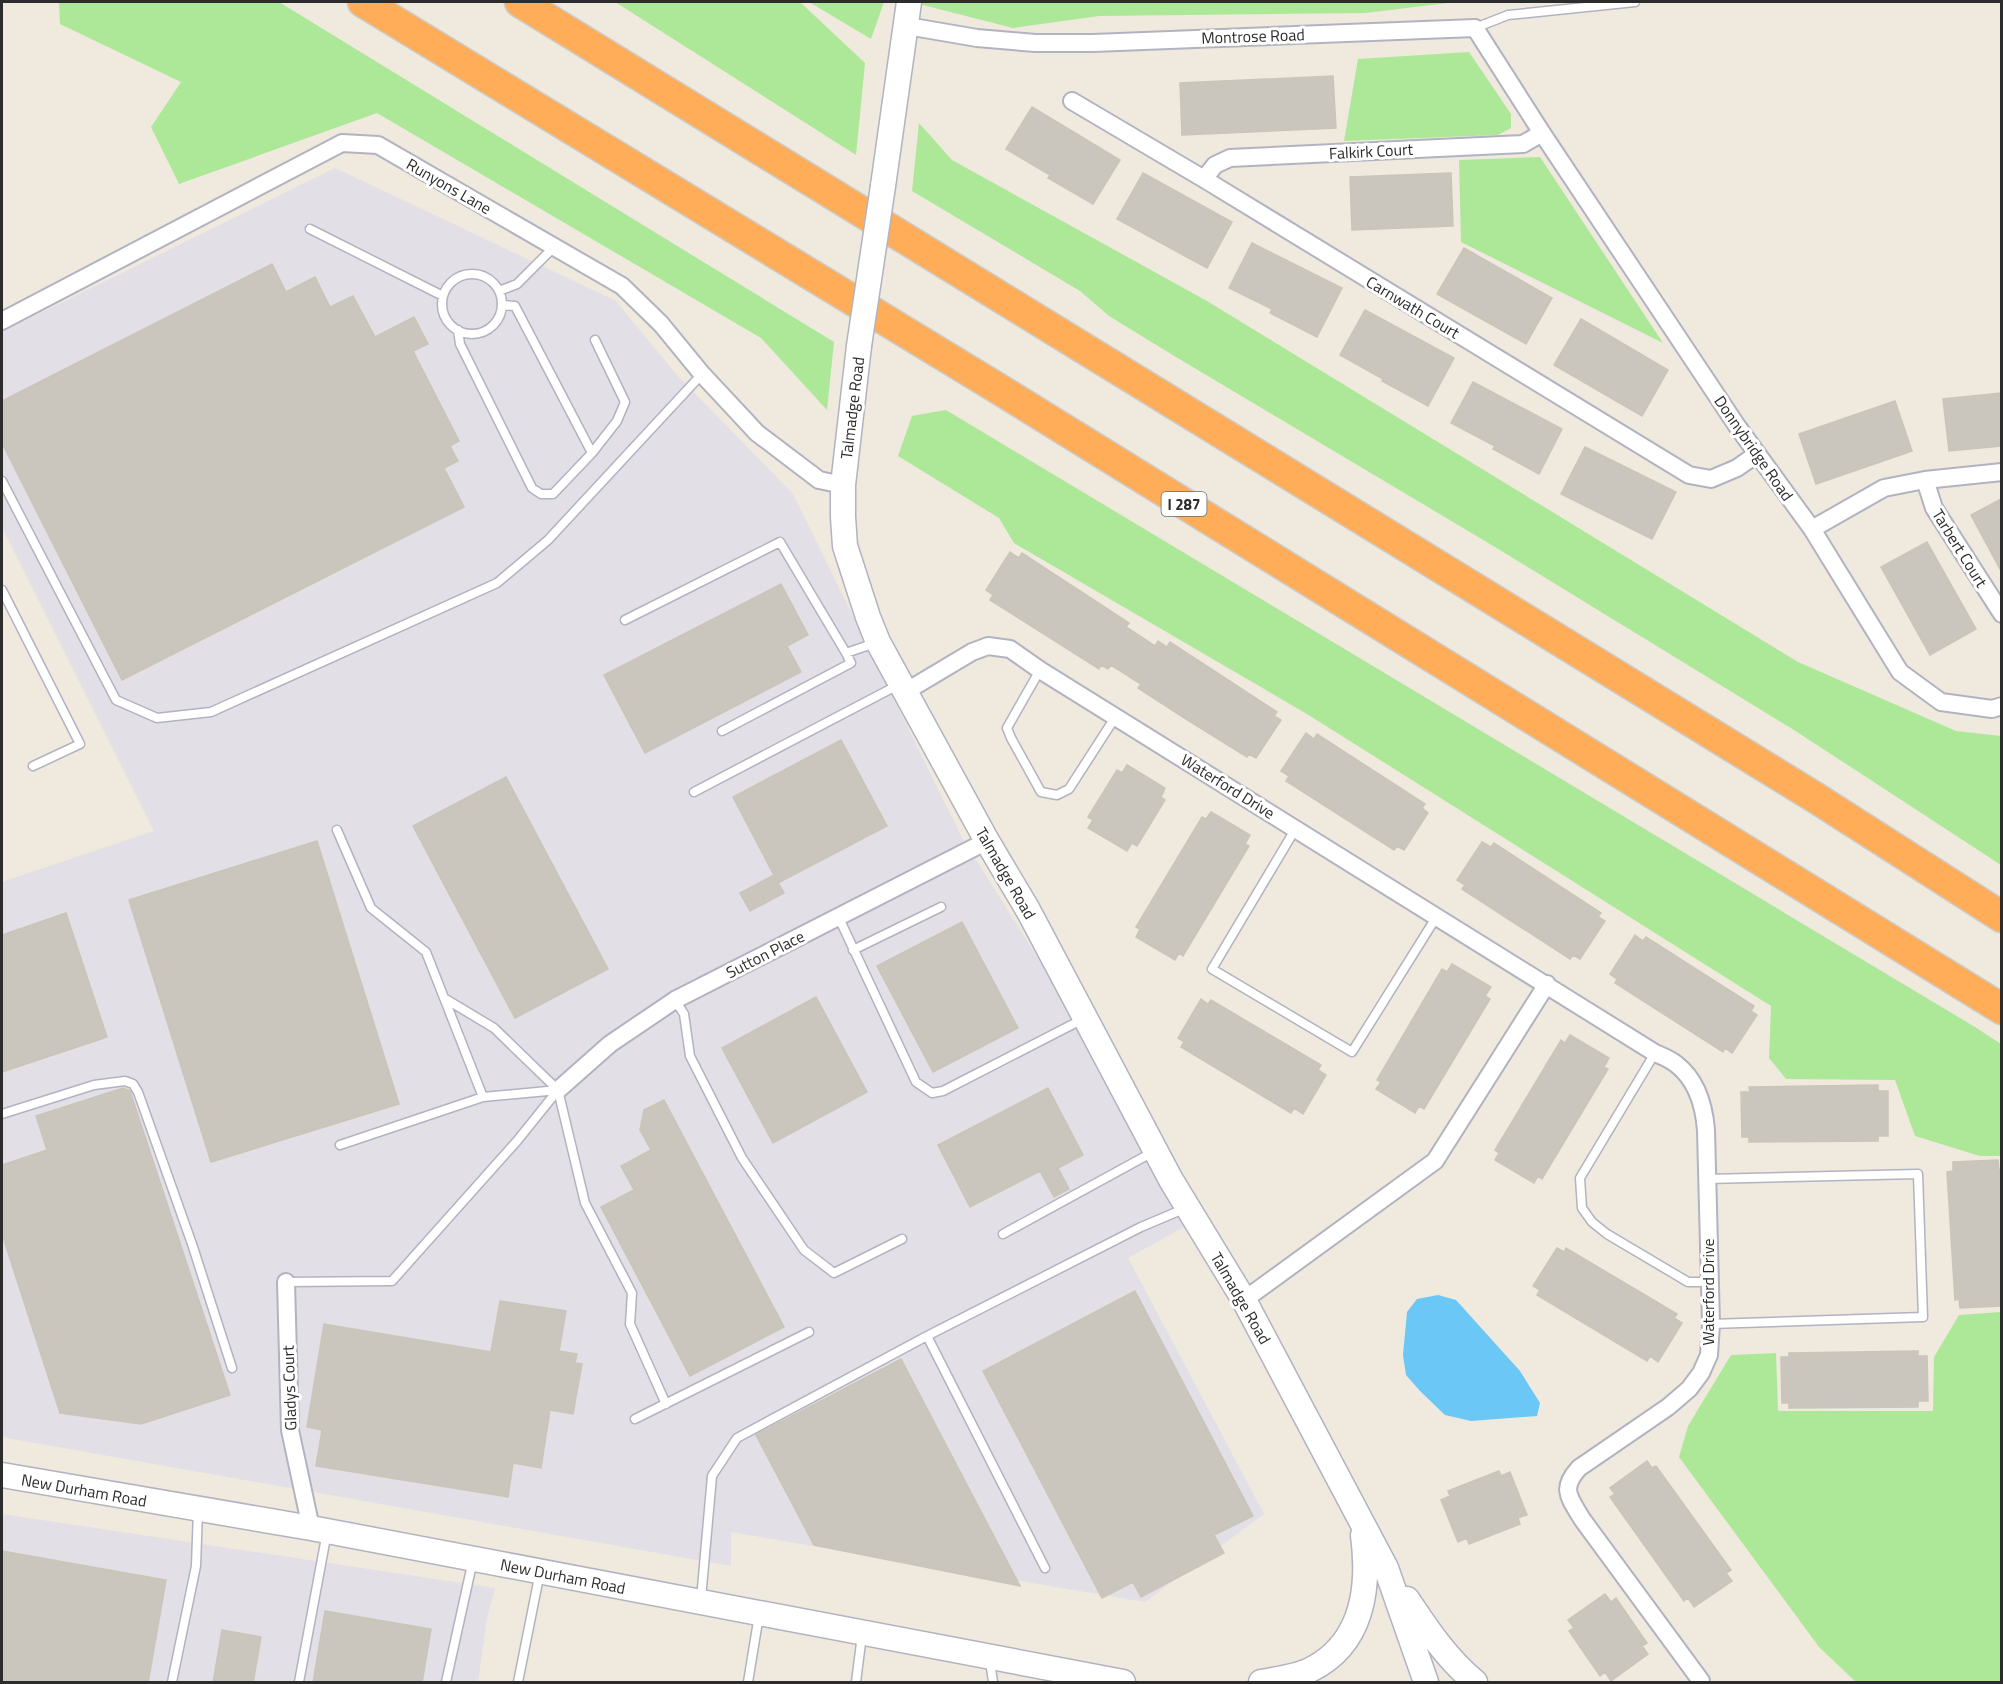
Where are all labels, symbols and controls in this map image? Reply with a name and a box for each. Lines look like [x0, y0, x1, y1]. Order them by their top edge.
street label: Montrose Road [1201, 22, 1305, 50]
street label: Falkirk Court [1328, 137, 1414, 165]
street label: Runyons Lane [402, 152, 496, 220]
street label: Carnwath Court [1362, 270, 1465, 345]
street label: Talmadge Road [834, 355, 870, 461]
street label: Donnybridge Road [1709, 390, 1799, 506]
road number: I 287 [1162, 492, 1206, 516]
street label: Tarbert Court [1926, 504, 1994, 592]
street label: Waterford Drive [1176, 747, 1280, 825]
street label: Talmadge Road [970, 822, 1042, 924]
street label: Sutton Place [722, 924, 808, 984]
street label: Waterford Drive [1696, 1238, 1720, 1346]
street label: Talmadge Road [1205, 1247, 1277, 1349]
street label: Gladys Court [276, 1345, 302, 1431]
street label: New Durham Road [19, 1467, 149, 1513]
street label: New Durham Road [498, 1552, 628, 1600]

